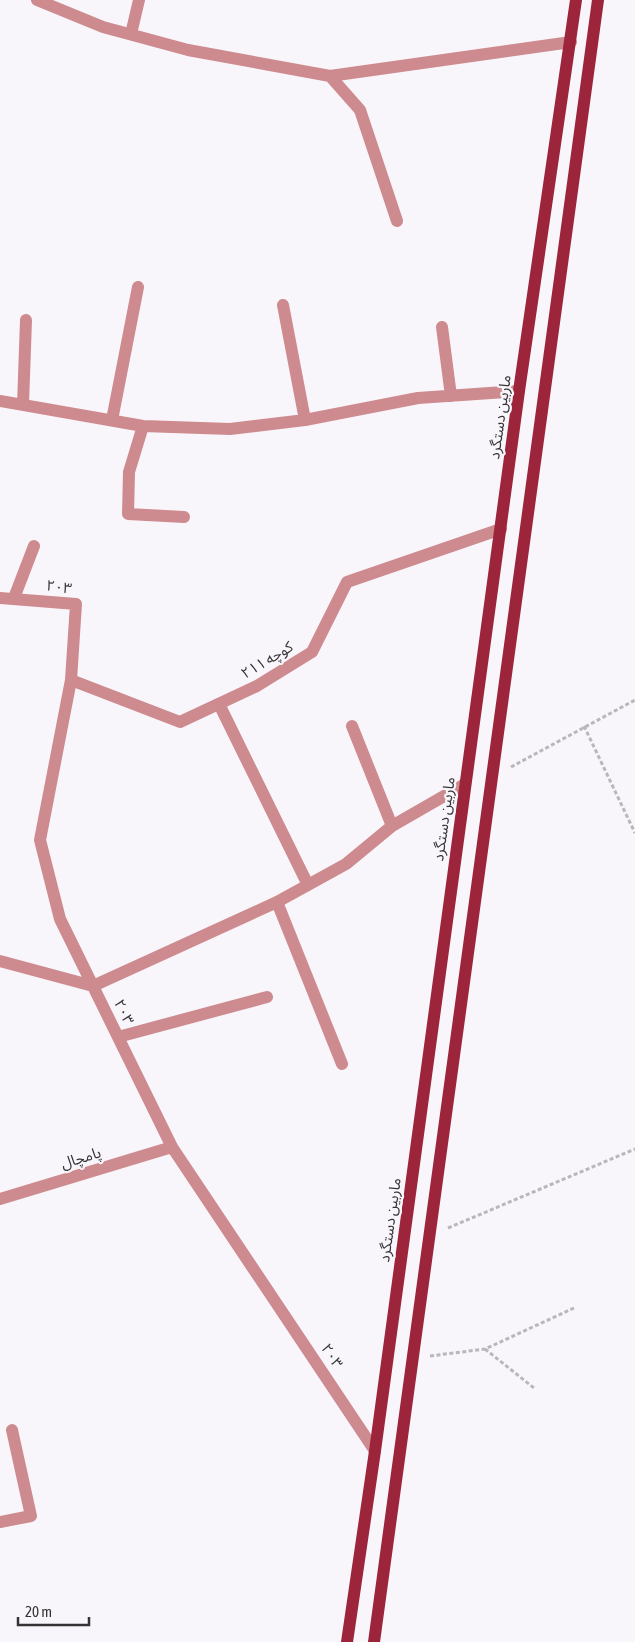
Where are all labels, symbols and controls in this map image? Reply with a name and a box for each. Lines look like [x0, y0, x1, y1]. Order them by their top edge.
street label: ماربین دستگرد [485, 374, 515, 460]
street label: ۲۰۳ [45, 576, 74, 597]
street label: کوچه ۲۱۱ [238, 637, 297, 683]
street label: ماربین دستگرد [429, 776, 459, 862]
street label: ۲۰۳ [111, 996, 138, 1027]
street label: پامچال [59, 1143, 104, 1174]
street label: ماربین دستگرد [375, 1177, 405, 1263]
street label: ۲۰۳ [318, 1340, 347, 1371]
scale bar [18, 1594, 89, 1626]
text: 20 m [25, 1603, 52, 1620]

